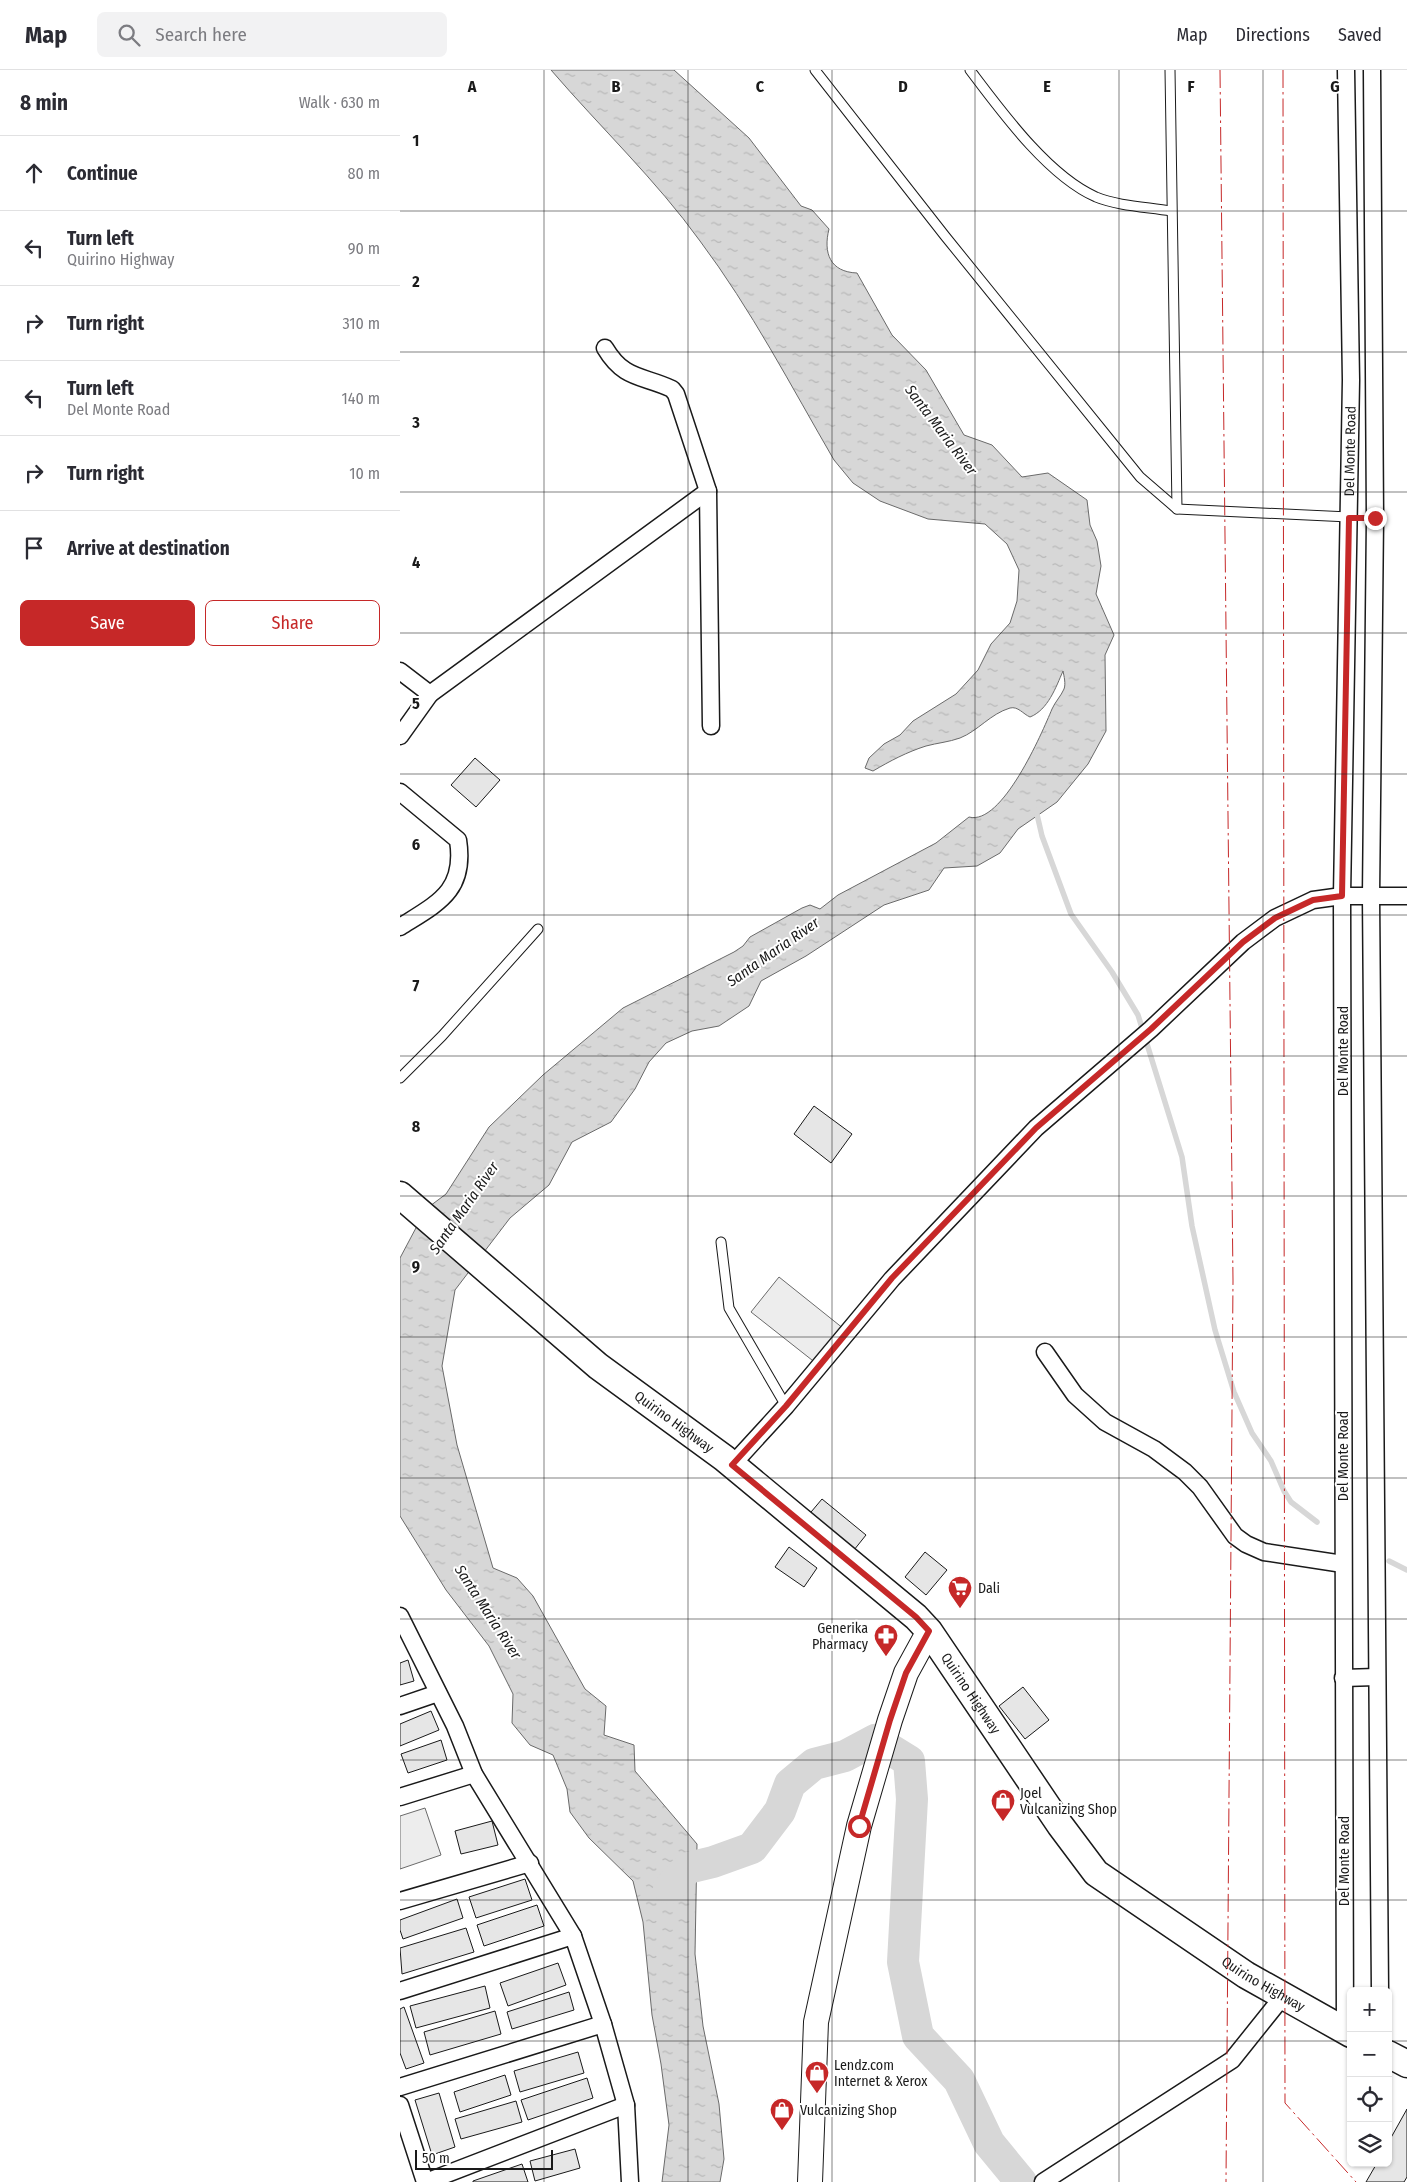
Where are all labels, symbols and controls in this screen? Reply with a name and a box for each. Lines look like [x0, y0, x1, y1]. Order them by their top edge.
search box [97, 12, 447, 57]
text: Map [25, 21, 67, 49]
icon: search [115, 21, 143, 49]
text: Search here [155, 23, 247, 46]
text: Map [1176, 24, 1208, 46]
text: Directions [1236, 24, 1310, 46]
text: Saved [1338, 24, 1382, 46]
text: A [467, 77, 477, 96]
text: B [612, 77, 621, 96]
text: C [756, 77, 765, 96]
text: D [898, 77, 908, 96]
text: E [1043, 77, 1051, 96]
text: F [1187, 77, 1195, 96]
text: G [1330, 77, 1340, 96]
text: 8 min [20, 90, 68, 116]
text: Walk · 630 m [299, 93, 380, 112]
text: 1 [413, 131, 419, 150]
icon: ahead [20, 159, 48, 187]
text: Continue [67, 162, 138, 185]
text: 80 m [348, 164, 380, 183]
text: Turn left [67, 227, 134, 250]
icon: left [20, 234, 48, 262]
text: 90 m [348, 239, 380, 258]
text: Quirino Highway [67, 250, 174, 269]
text: 2 [411, 272, 420, 291]
icon: right [20, 309, 48, 337]
text: Turn right [67, 312, 144, 335]
text: 310 m [343, 314, 380, 333]
text: Turn left [67, 377, 134, 400]
water label: Santa Maria River [901, 381, 981, 479]
icon: left [20, 384, 48, 412]
text: 140 m [342, 389, 380, 408]
text: Del Monte Road [67, 400, 170, 419]
street label: Del Monte Road [1340, 406, 1359, 496]
text: 3 [411, 413, 420, 432]
icon: right [20, 459, 48, 487]
text: Turn right [67, 462, 144, 485]
text: 10 m [349, 464, 380, 483]
route end [1364, 507, 1387, 530]
icon: arrive [20, 534, 48, 562]
text: Arrive at destination [67, 537, 230, 560]
text: 4 [412, 553, 420, 572]
button: Save [20, 600, 195, 646]
button: Share [205, 600, 380, 646]
text: 5 [412, 694, 420, 713]
text: 6 [412, 835, 420, 854]
water label: Santa Maria River [723, 913, 823, 991]
text: 7 [413, 976, 420, 995]
street label: Del Monte Road [1335, 1006, 1352, 1096]
text: 8 [412, 1117, 421, 1136]
water label: Santa Maria River [425, 1158, 503, 1258]
text: 9 [412, 1257, 420, 1276]
street label: Quirino Highway [631, 1387, 718, 1457]
street label: Del Monte Road [1335, 1411, 1352, 1501]
water label: Santa Maria River [450, 1561, 525, 1663]
supermarket icon: Dali [947, 1575, 973, 1609]
place label: Dali [978, 1580, 1000, 1597]
place label: Generika Pharmacy [812, 1620, 869, 1653]
pharmacy icon: Generika Pharmacy [873, 1623, 899, 1657]
street label: Quirino Highway [938, 1649, 1005, 1737]
place label: Joel Vulcanizing Shop [1020, 1785, 1117, 1818]
shop icon: Joel Vulcanizing Shop [990, 1788, 1016, 1822]
route start [848, 1815, 871, 1838]
street label: Del Monte Road [1336, 1816, 1353, 1906]
street label: Quirino Highway [1218, 1952, 1309, 2015]
map controls [1347, 1987, 1392, 2167]
button: + [1347, 1987, 1392, 2032]
button: − [1347, 2032, 1392, 2077]
place label: Lendz.com Internet & Xerox [834, 2057, 928, 2090]
shop icon: Lendz.com Internet & Xerox [804, 2060, 830, 2094]
button: locate [1347, 2077, 1392, 2122]
shop icon: Vulcanizing Shop [769, 2097, 795, 2131]
place label: Vulcanizing Shop [800, 2102, 897, 2119]
button: layers [1347, 2122, 1392, 2167]
scale bar [415, 2147, 552, 2170]
text: 50 m [422, 2150, 450, 2167]

